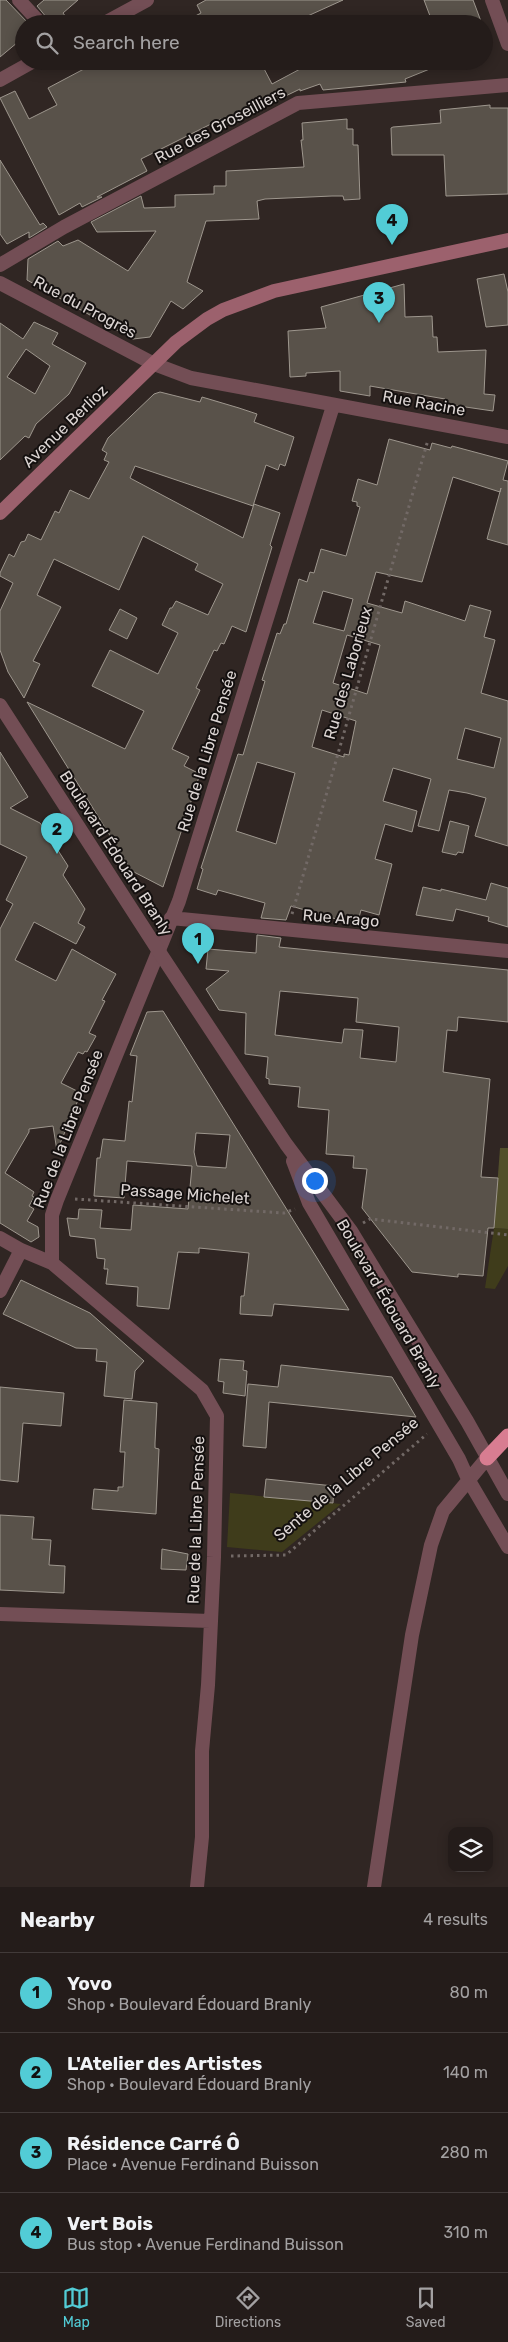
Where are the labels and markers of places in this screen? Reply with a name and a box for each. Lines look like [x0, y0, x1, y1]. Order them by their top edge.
pin: 4 [376, 204, 408, 245]
pin: 3 [363, 282, 395, 323]
pin: 2 [41, 813, 73, 854]
pin: 1 [182, 923, 214, 964]

